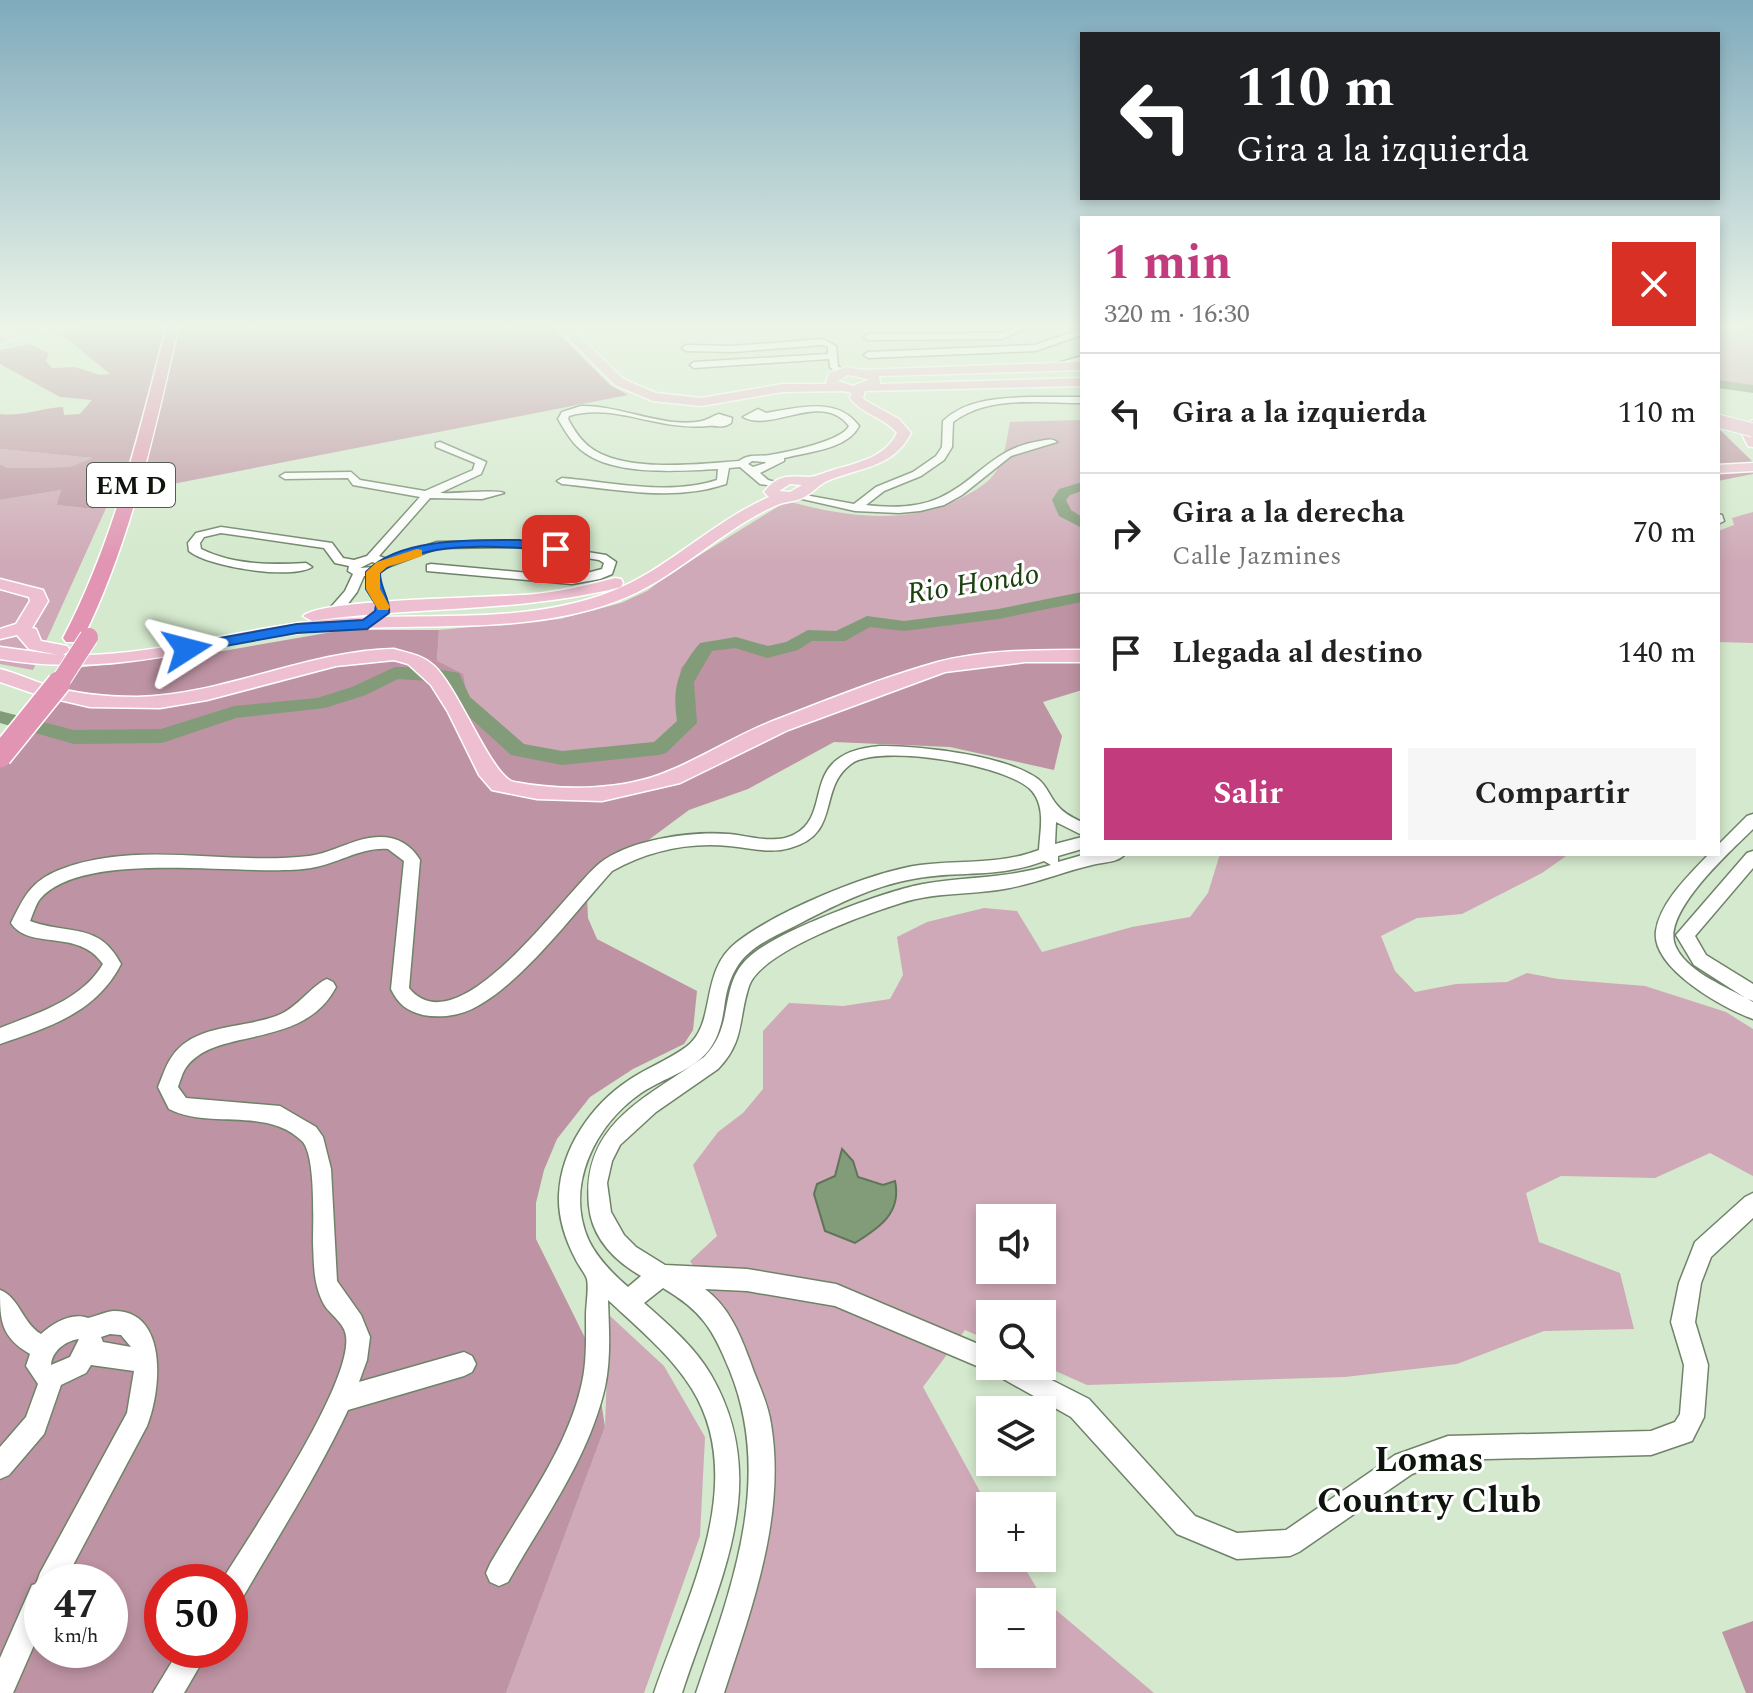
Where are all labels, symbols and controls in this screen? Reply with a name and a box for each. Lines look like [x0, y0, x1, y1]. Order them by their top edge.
text: 110 m [1236, 46, 1395, 131]
icon: left [1104, 64, 1208, 168]
text: Gira a la izquierda [1236, 123, 1529, 178]
text: 1 min [1104, 227, 1232, 300]
button: close [1612, 242, 1696, 326]
text: 320 m · 16:30 [1104, 294, 1250, 334]
text: Gira a la izquierda [1172, 390, 1427, 436]
text: 110 m [1618, 390, 1696, 436]
icon: left [1104, 391, 1148, 435]
road number: EM D [87, 463, 175, 507]
text: Gira a la derecha [1172, 490, 1405, 536]
text: 70 m [1633, 510, 1696, 556]
icon: right [1104, 511, 1148, 555]
pin [522, 515, 590, 583]
icon: arrive [534, 527, 578, 571]
text: Calle Jazmines [1172, 536, 1342, 576]
water label: Rio Hondo [904, 551, 1043, 617]
position arrow [145, 607, 229, 691]
text: Llegada al destino [1172, 630, 1423, 676]
text: 140 m [1618, 630, 1696, 676]
icon: arrive [1104, 631, 1148, 675]
button: Salir [1104, 748, 1392, 840]
button: Compartir [1408, 748, 1696, 840]
map controls [976, 1204, 1056, 1668]
button: sound [976, 1204, 1056, 1284]
button: search [976, 1300, 1056, 1380]
button: layers [976, 1396, 1056, 1476]
district label: Lomas Country Club [1317, 1433, 1541, 1529]
button: + [976, 1492, 1056, 1572]
speed limit sign: 50 [144, 1564, 248, 1668]
text: 47 [54, 1575, 98, 1636]
button: − [976, 1588, 1056, 1668]
text: km/h [54, 1621, 99, 1651]

